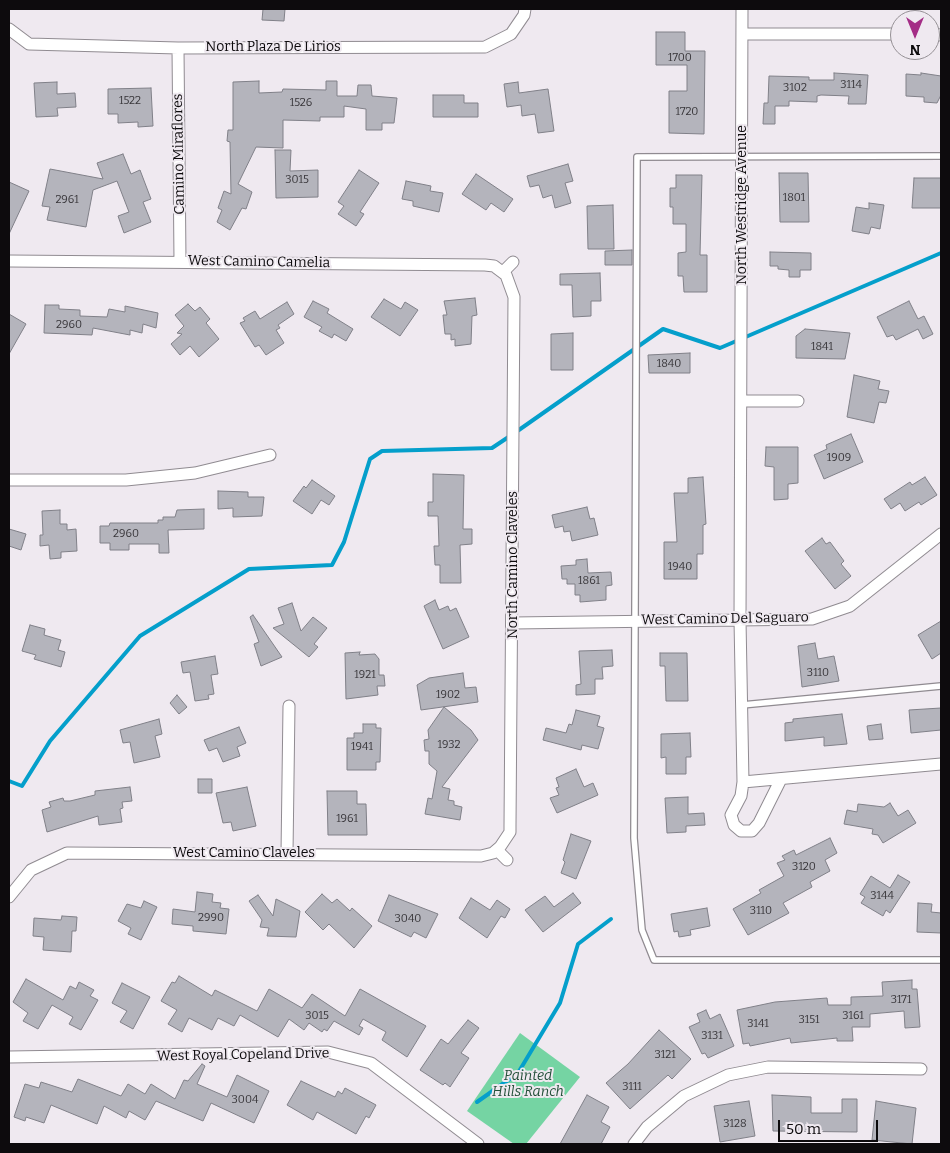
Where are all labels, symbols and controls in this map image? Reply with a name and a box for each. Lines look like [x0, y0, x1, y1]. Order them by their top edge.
north arrow [890, 10, 940, 60]
street label: North Plaza De Lirios [205, 39, 341, 55]
text: N [910, 41, 920, 58]
house number: 1700 [668, 51, 692, 65]
house number: 3114 [840, 78, 862, 92]
house number: 3102 [783, 81, 807, 95]
street label: Camino Miraflores [170, 93, 188, 215]
house number: 1522 [119, 94, 141, 108]
house number: 1526 [290, 96, 312, 110]
house number: 1720 [676, 105, 698, 119]
street label: North Westridge Avenue [734, 125, 750, 285]
house number: 3015 [285, 173, 309, 187]
house number: 1801 [783, 191, 805, 205]
house number: 2961 [55, 193, 79, 207]
street label: West Camino Camelia [188, 252, 330, 272]
house number: 2960 [56, 318, 82, 332]
house number: 1841 [811, 340, 833, 354]
house number: 1840 [657, 357, 681, 371]
house number: 1909 [827, 451, 851, 465]
street label: North Camino Claveles [505, 491, 521, 639]
house number: 2960 [113, 527, 139, 541]
house number: 1940 [668, 560, 692, 574]
house number: 1861 [578, 574, 600, 588]
street label: West Camino Del Saguaro [641, 609, 809, 629]
house number: 3110 [807, 666, 829, 680]
house number: 1921 [354, 668, 376, 682]
house number: 1902 [436, 688, 460, 702]
house number: 1932 [438, 738, 460, 752]
house number: 1941 [351, 740, 373, 754]
house number: 1961 [336, 812, 358, 826]
street label: West Camino Claveles [173, 845, 315, 861]
house number: 3120 [792, 860, 816, 874]
house number: 3144 [870, 889, 894, 903]
house number: 3110 [750, 904, 772, 918]
house number: 2990 [198, 911, 224, 925]
house number: 3040 [395, 912, 421, 926]
house number: 3171 [891, 993, 911, 1007]
house number: 3015 [305, 1009, 329, 1023]
house number: 3161 [842, 1009, 864, 1023]
house number: 3151 [799, 1013, 819, 1027]
house number: 3141 [747, 1017, 769, 1031]
house number: 3131 [701, 1029, 723, 1043]
street label: West Royal Copeland Drive [157, 1045, 329, 1065]
house number: 3121 [654, 1048, 676, 1062]
park label: Painted Hills Ranch [492, 1068, 564, 1100]
house number: 3111 [622, 1080, 642, 1094]
house number: 3004 [232, 1093, 258, 1107]
scale bar [780, 1110, 880, 1142]
house number: 3128 [723, 1117, 747, 1131]
text: 50 m [786, 1120, 821, 1138]

